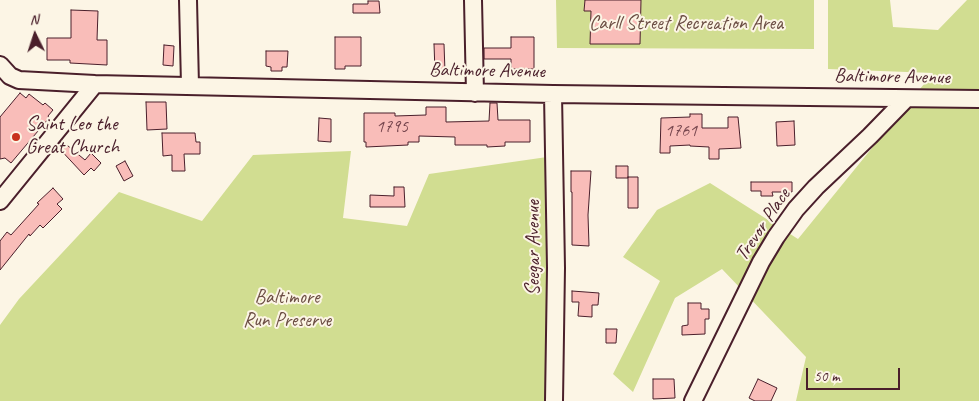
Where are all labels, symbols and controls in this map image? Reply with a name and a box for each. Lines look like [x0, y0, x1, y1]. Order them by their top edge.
north arrow [10, 10, 60, 60]
text: N [29, 11, 39, 28]
park label: Carll Street Recreation Area [589, 12, 783, 36]
street label: Baltimore Avenue [429, 58, 545, 84]
street label: Baltimore Avenue [834, 64, 950, 90]
place label: Saint Leo the Great Church [26, 113, 119, 160]
house number: 1795 [376, 116, 408, 138]
house number: 1761 [665, 120, 697, 142]
marker: Saint Leo the Great Church [10, 131, 22, 143]
street label: Trevor Place [730, 184, 796, 266]
street label: Seegar Avenue [522, 200, 546, 296]
park label: Baltimore Run Preserve [243, 286, 331, 333]
scale bar [809, 358, 903, 390]
text: 50 m [814, 367, 840, 386]

